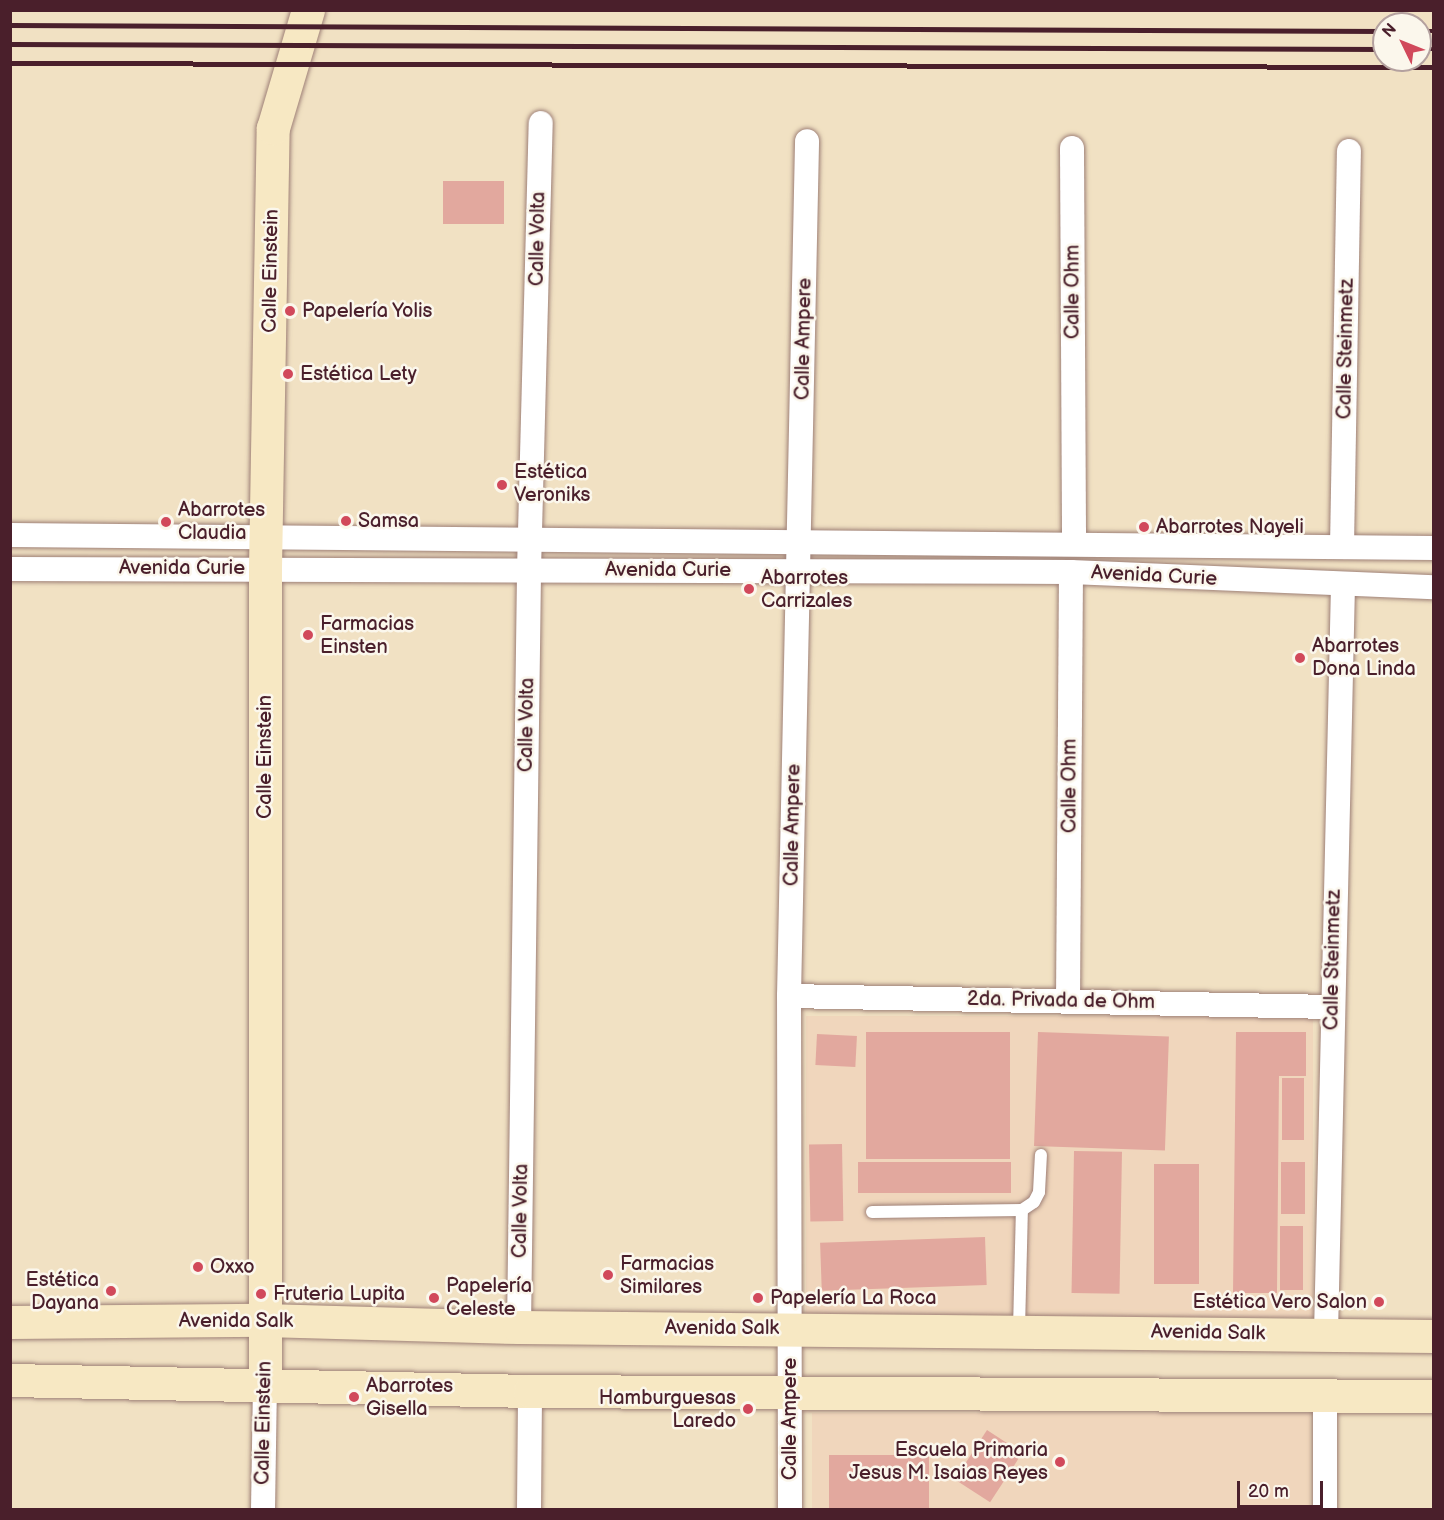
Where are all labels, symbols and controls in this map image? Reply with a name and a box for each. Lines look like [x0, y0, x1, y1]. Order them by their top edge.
north arrow [1372, 12, 1432, 72]
text: N [1379, 20, 1401, 42]
street label: Calle Volta [525, 191, 551, 287]
street label: Calle Einstein [258, 209, 284, 333]
street label: Calle Ohm [1061, 245, 1085, 339]
street label: Calle Ampere [791, 278, 817, 400]
street label: Calle Steinmetz [1333, 278, 1359, 420]
place label: Papelería Yolis [302, 299, 434, 323]
marker: Papelería Yolis [283, 304, 297, 318]
place label: Estética Lety [300, 362, 417, 386]
marker: Estética Lety [281, 367, 295, 381]
place label: Estética Veroniks [514, 461, 590, 508]
marker: Estética Veroniks [495, 478, 509, 492]
place label: Abarrotes Claudia [178, 498, 265, 545]
place label: Samsa [358, 509, 419, 533]
marker: Samsa [339, 514, 353, 528]
marker: Abarrotes Claudia [159, 515, 173, 529]
place label: Abarrotes Nayeli [1156, 515, 1304, 539]
marker: Abarrotes Nayeli [1137, 520, 1151, 534]
street label: Avenida Curie [119, 556, 245, 580]
street label: Avenida Curie [605, 558, 731, 582]
street label: Avenida Curie [1090, 561, 1218, 591]
place label: Abarrotes Carrizales [761, 566, 852, 613]
marker: Abarrotes Carrizales [742, 582, 756, 596]
place label: Farmacias Einsten [320, 612, 414, 659]
marker: Farmacias Einsten [301, 628, 315, 642]
place label: Abarrotes Dona Linda [1312, 634, 1416, 681]
marker: Abarrotes Dona Linda [1293, 651, 1307, 665]
street label: Calle Volta [514, 677, 540, 773]
street label: Calle Einstein [253, 695, 277, 819]
street label: Calle Ohm [1058, 739, 1082, 833]
street label: Calle Ampere [780, 764, 806, 886]
street label: Calle Steinmetz [1320, 889, 1346, 1031]
street label: 2da. Privada de Ohm [967, 987, 1155, 1015]
street label: Calle Volta [508, 1163, 534, 1259]
place label: Farmacias Similares [620, 1252, 714, 1299]
place label: Oxxo [210, 1255, 255, 1279]
marker: Oxxo [191, 1260, 205, 1274]
place label: Estética Dayana [26, 1268, 99, 1315]
marker: Farmacias Similares [601, 1268, 615, 1282]
place label: Papelería Celeste [446, 1274, 532, 1321]
place label: Fruteria Lupita [273, 1282, 405, 1306]
marker: Estética Dayana [104, 1284, 118, 1298]
place label: Papelería La Roca [770, 1286, 937, 1310]
marker: Fruteria Lupita [254, 1287, 268, 1301]
place label: Estética Vero Salon [1192, 1290, 1367, 1314]
marker: Papelería Celeste [427, 1291, 441, 1305]
marker: Papelería La Roca [751, 1291, 765, 1305]
marker: Estética Vero Salon [1372, 1295, 1386, 1309]
street label: Avenida Salk [179, 1309, 293, 1333]
street label: Avenida Salk [665, 1316, 779, 1340]
street label: Avenida Salk [1150, 1320, 1266, 1346]
street label: Calle Ampere [778, 1358, 802, 1480]
street label: Calle Einstein [251, 1361, 277, 1485]
place label: Abarrotes Gisella [366, 1374, 453, 1421]
place label: Hamburguesas Laredo [599, 1386, 736, 1433]
marker: Abarrotes Gisella [347, 1390, 361, 1404]
marker: Hamburguesas Laredo [741, 1402, 755, 1416]
place label: Escuela Primaria Jesus M. Isaias Reyes [849, 1438, 1048, 1485]
marker: Escuela Primaria Jesus M. Isaias Reyes [1053, 1455, 1067, 1469]
scale bar [1240, 1469, 1326, 1507]
text: 20 m [1248, 1481, 1289, 1502]

